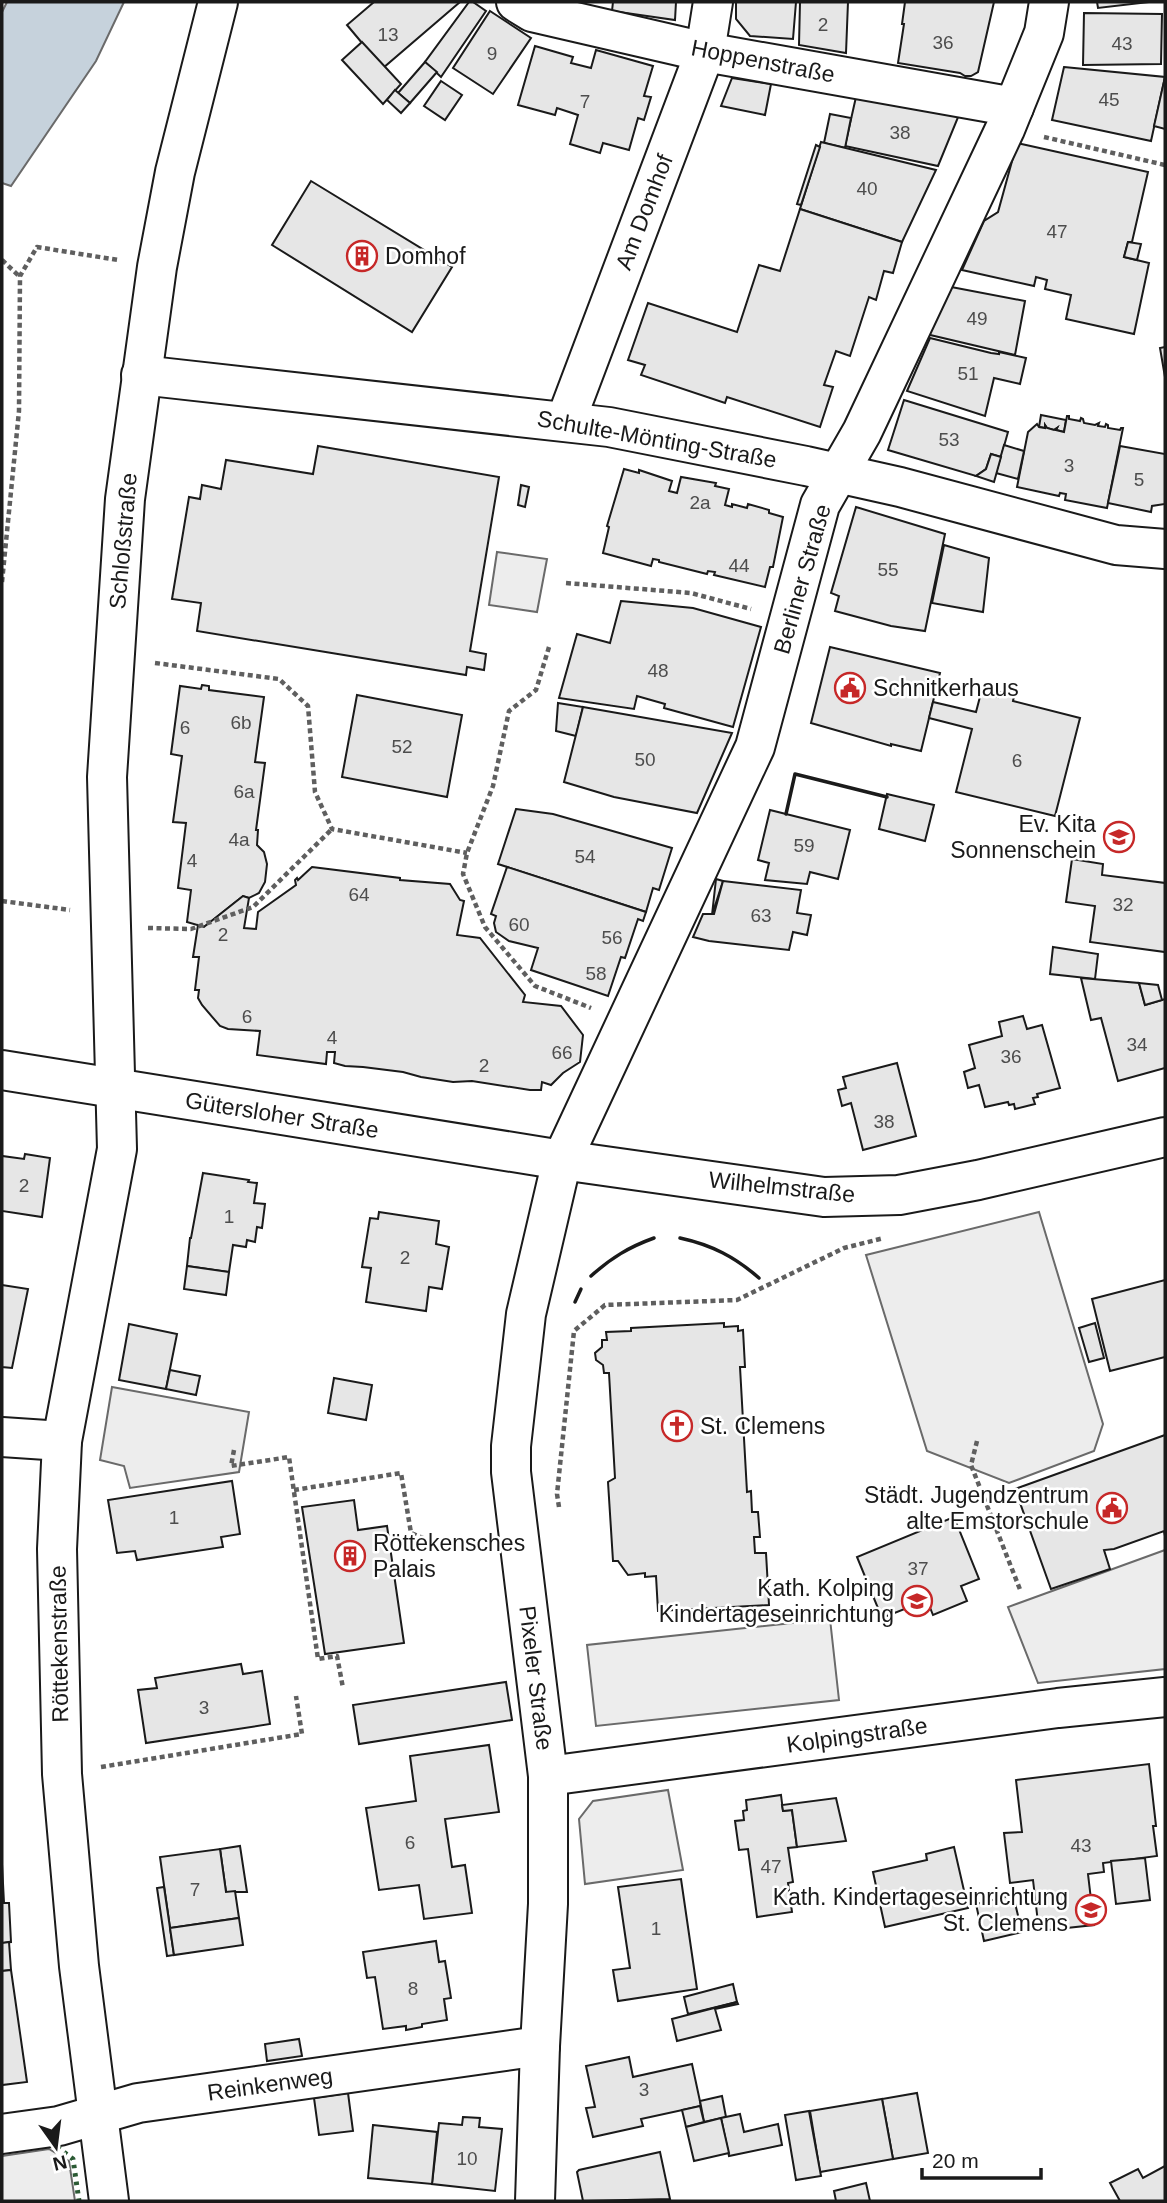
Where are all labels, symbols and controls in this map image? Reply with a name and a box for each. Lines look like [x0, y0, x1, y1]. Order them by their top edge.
house number: 2 [818, 14, 828, 35]
house number: 13 [377, 24, 399, 45]
house number: 36 [932, 32, 954, 53]
house number: 43 [1111, 33, 1133, 54]
street label: Hoppenstraße [689, 34, 837, 88]
house number: 9 [487, 43, 497, 64]
house number: 45 [1098, 89, 1120, 110]
house number: 7 [580, 91, 590, 112]
house number: 38 [889, 122, 911, 143]
street label: Am Domhof [610, 150, 678, 273]
house number: 40 [856, 178, 878, 199]
house number: 47 [1046, 221, 1068, 242]
building icon: Domhof [345, 239, 379, 273]
place label: Domhof [385, 243, 466, 269]
house number: 49 [966, 308, 988, 329]
house number: 51 [957, 363, 979, 384]
street label: Schulte-Mönting-Straße [535, 405, 779, 473]
house number: 53 [938, 429, 960, 450]
house number: 3 [1064, 455, 1074, 476]
house number: 5 [1134, 469, 1144, 490]
street label: Schloßstraße [104, 472, 142, 610]
house number: 2a [689, 492, 711, 513]
street label: Berliner Straße [768, 501, 836, 657]
house number: 44 [728, 555, 750, 576]
house number: 55 [877, 559, 899, 580]
house number: 48 [647, 660, 669, 681]
public building icon: Schnitkerhaus [833, 671, 867, 705]
place label: Schnitkerhaus [873, 675, 1019, 701]
house number: 6b [230, 712, 252, 733]
house number: 6 [180, 717, 190, 738]
house number: 52 [391, 736, 413, 757]
house number: 50 [634, 749, 656, 770]
house number: 6 [1012, 750, 1022, 771]
house number: 6a [233, 781, 255, 802]
place label: Ev. Kita Sonnenschein [950, 811, 1096, 863]
school or university icon: Ev. Kita Sonnenschein [1102, 820, 1136, 854]
house number: 4a [228, 829, 250, 850]
house number: 59 [793, 835, 815, 856]
house number: 54 [574, 846, 596, 867]
house number: 4 [187, 850, 198, 871]
house number: 64 [348, 884, 370, 905]
house number: 32 [1112, 894, 1134, 915]
house number: 63 [750, 905, 772, 926]
house number: 60 [508, 914, 530, 935]
house number: 2 [218, 924, 228, 945]
house number: 56 [601, 927, 623, 948]
house number: 58 [585, 963, 607, 984]
house number: 6 [242, 1006, 252, 1027]
house number: 4 [327, 1027, 338, 1048]
house number: 34 [1126, 1034, 1148, 1055]
house number: 66 [551, 1042, 573, 1063]
house number: 36 [1000, 1046, 1022, 1067]
house number: 2 [479, 1055, 489, 1076]
street label: Gütersloher Straße [183, 1087, 381, 1143]
house number: 38 [873, 1111, 895, 1132]
street label: Wilhelmstraße [708, 1166, 856, 1208]
house number: 2 [19, 1175, 29, 1196]
house number: 1 [224, 1206, 234, 1227]
house number: 2 [400, 1247, 410, 1268]
church icon: St. Clemens [660, 1409, 694, 1443]
place label: St. Clemens [700, 1413, 825, 1439]
place label: Städt. Jugendzentrum alte Emstorschule [864, 1482, 1089, 1534]
public building icon: Städt. Jugendzentrum alte Emstorschule [1095, 1491, 1129, 1525]
house number: 1 [169, 1507, 179, 1528]
place label: Röttekensches Palais [373, 1530, 525, 1582]
building icon: Röttekensches Palais [333, 1539, 367, 1573]
house number: 37 [907, 1558, 929, 1579]
street label: Röttekenstraße [45, 1565, 73, 1723]
place label: Kath. Kolping Kindertageseinrichtung [659, 1575, 894, 1627]
school or university icon: Kath. Kolping Kindertageseinrichtung [900, 1584, 934, 1618]
street label: Pixeler Straße [514, 1604, 558, 1752]
house number: 3 [199, 1697, 209, 1718]
street label: Kolpingstraße [785, 1712, 929, 1758]
house number: 6 [405, 1832, 415, 1853]
house number: 43 [1070, 1835, 1092, 1856]
house number: 47 [760, 1856, 782, 1877]
house number: 7 [190, 1879, 200, 1900]
place label: Kath. Kindertageseinrichtung St. Clemens [773, 1884, 1068, 1936]
school or university icon: Kath. Kindertageseinrichtung St. Clemens [1074, 1893, 1108, 1927]
house number: 1 [651, 1918, 661, 1939]
house number: 8 [408, 1978, 418, 1999]
street label: Reinkenweg [206, 2062, 334, 2106]
house number: 3 [639, 2079, 649, 2100]
north arrow [21, 2112, 91, 2182]
scale bar [922, 2136, 1041, 2180]
house number: 10 [456, 2148, 478, 2169]
text: 20 m [932, 2149, 979, 2172]
text: N [51, 2151, 69, 2175]

